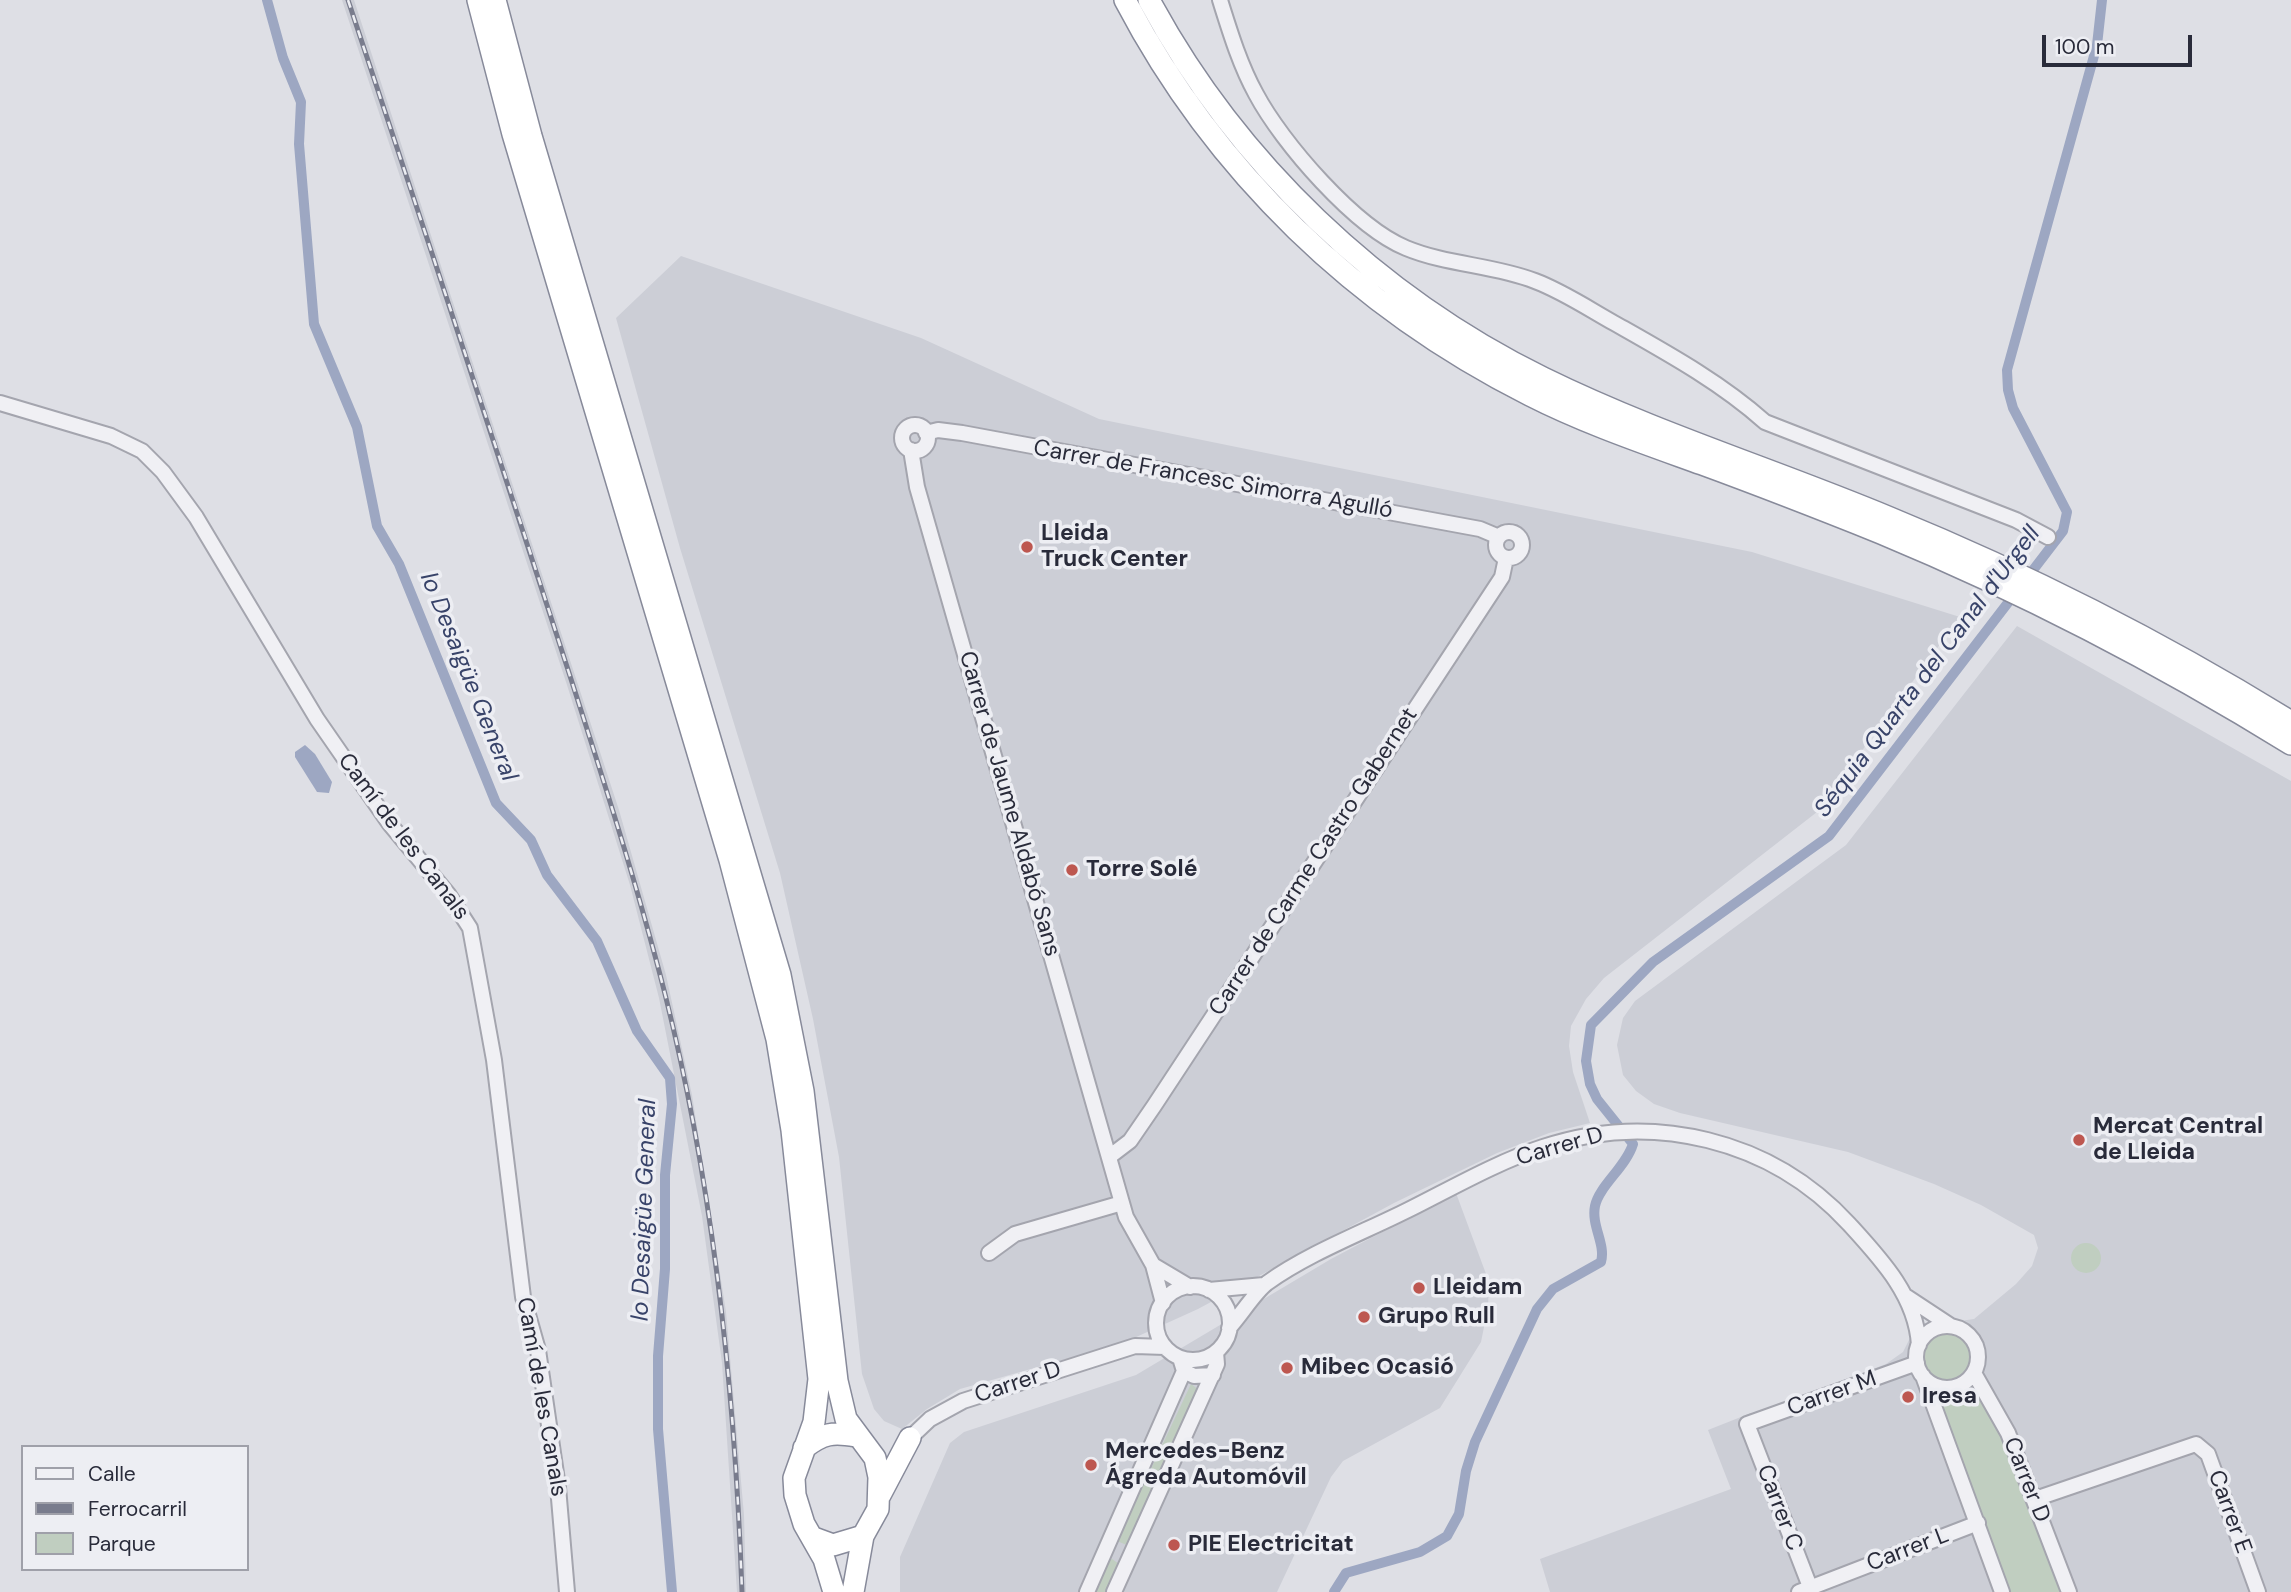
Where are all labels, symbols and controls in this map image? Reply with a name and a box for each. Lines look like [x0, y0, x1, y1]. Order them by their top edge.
scale bar [2046, 21, 2196, 65]
text: 100 m [2055, 33, 2115, 61]
street label: Carrer de Francesc Simorra Agulló [1031, 435, 1395, 525]
place label: Lleida Truck Center [1041, 520, 1188, 574]
water label: Séquia Quarta del Canal d'Urgell [1809, 521, 2047, 823]
marker: Lleida Truck Center [1019, 539, 1035, 555]
water label: lo Desaigüe General [413, 569, 523, 785]
street label: Carrer de Jaume Aldabó Sans [952, 648, 1066, 960]
street label: Carrer de Carme Castro Gabernet [1204, 703, 1424, 1021]
street label: Camí de les Canals [331, 748, 475, 926]
place label: Torre Solé [1086, 856, 1197, 884]
marker: Torre Solé [1064, 862, 1080, 878]
water label: lo Desaigüe General [627, 1098, 663, 1322]
place label: Mercat Central de Lleida [2093, 1113, 2263, 1167]
street label: Carrer D [1513, 1121, 1607, 1173]
marker: Mercat Central de Lleida [2071, 1132, 2087, 1148]
place label: Lleidam [1433, 1274, 1522, 1302]
marker: Lleidam [1411, 1280, 1427, 1296]
street label: Camí de les Canals [510, 1295, 572, 1499]
place label: Grupo Rull [1378, 1303, 1495, 1331]
marker: Grupo Rull [1356, 1309, 1372, 1325]
place label: Mibec Ocasió [1301, 1354, 1454, 1382]
street label: Carrer D [971, 1356, 1065, 1410]
marker: Mibec Ocasió [1279, 1360, 1295, 1376]
street label: Carrer M [1784, 1365, 1880, 1423]
place label: Iresa [1922, 1383, 1977, 1411]
marker: Iresa [1900, 1389, 1916, 1405]
street label: Carrer D [1997, 1434, 2055, 1526]
place label: Mercedes-Benz Ágreda Automóvil [1105, 1438, 1307, 1492]
legend [21, 1445, 248, 1571]
marker: Mercedes-Benz Ágreda Automóvil [1083, 1457, 1099, 1473]
text: Calle [88, 1460, 136, 1488]
street label: Carrer C [1750, 1461, 1808, 1555]
street label: Carrer E [2201, 1467, 2257, 1557]
text: Ferrocarril [88, 1495, 187, 1523]
street label: Carrer L [1863, 1522, 1953, 1578]
text: Parque [88, 1530, 156, 1558]
place label: PIE Electricitat [1188, 1531, 1354, 1559]
marker: PIE Electricitat [1166, 1537, 1182, 1553]

